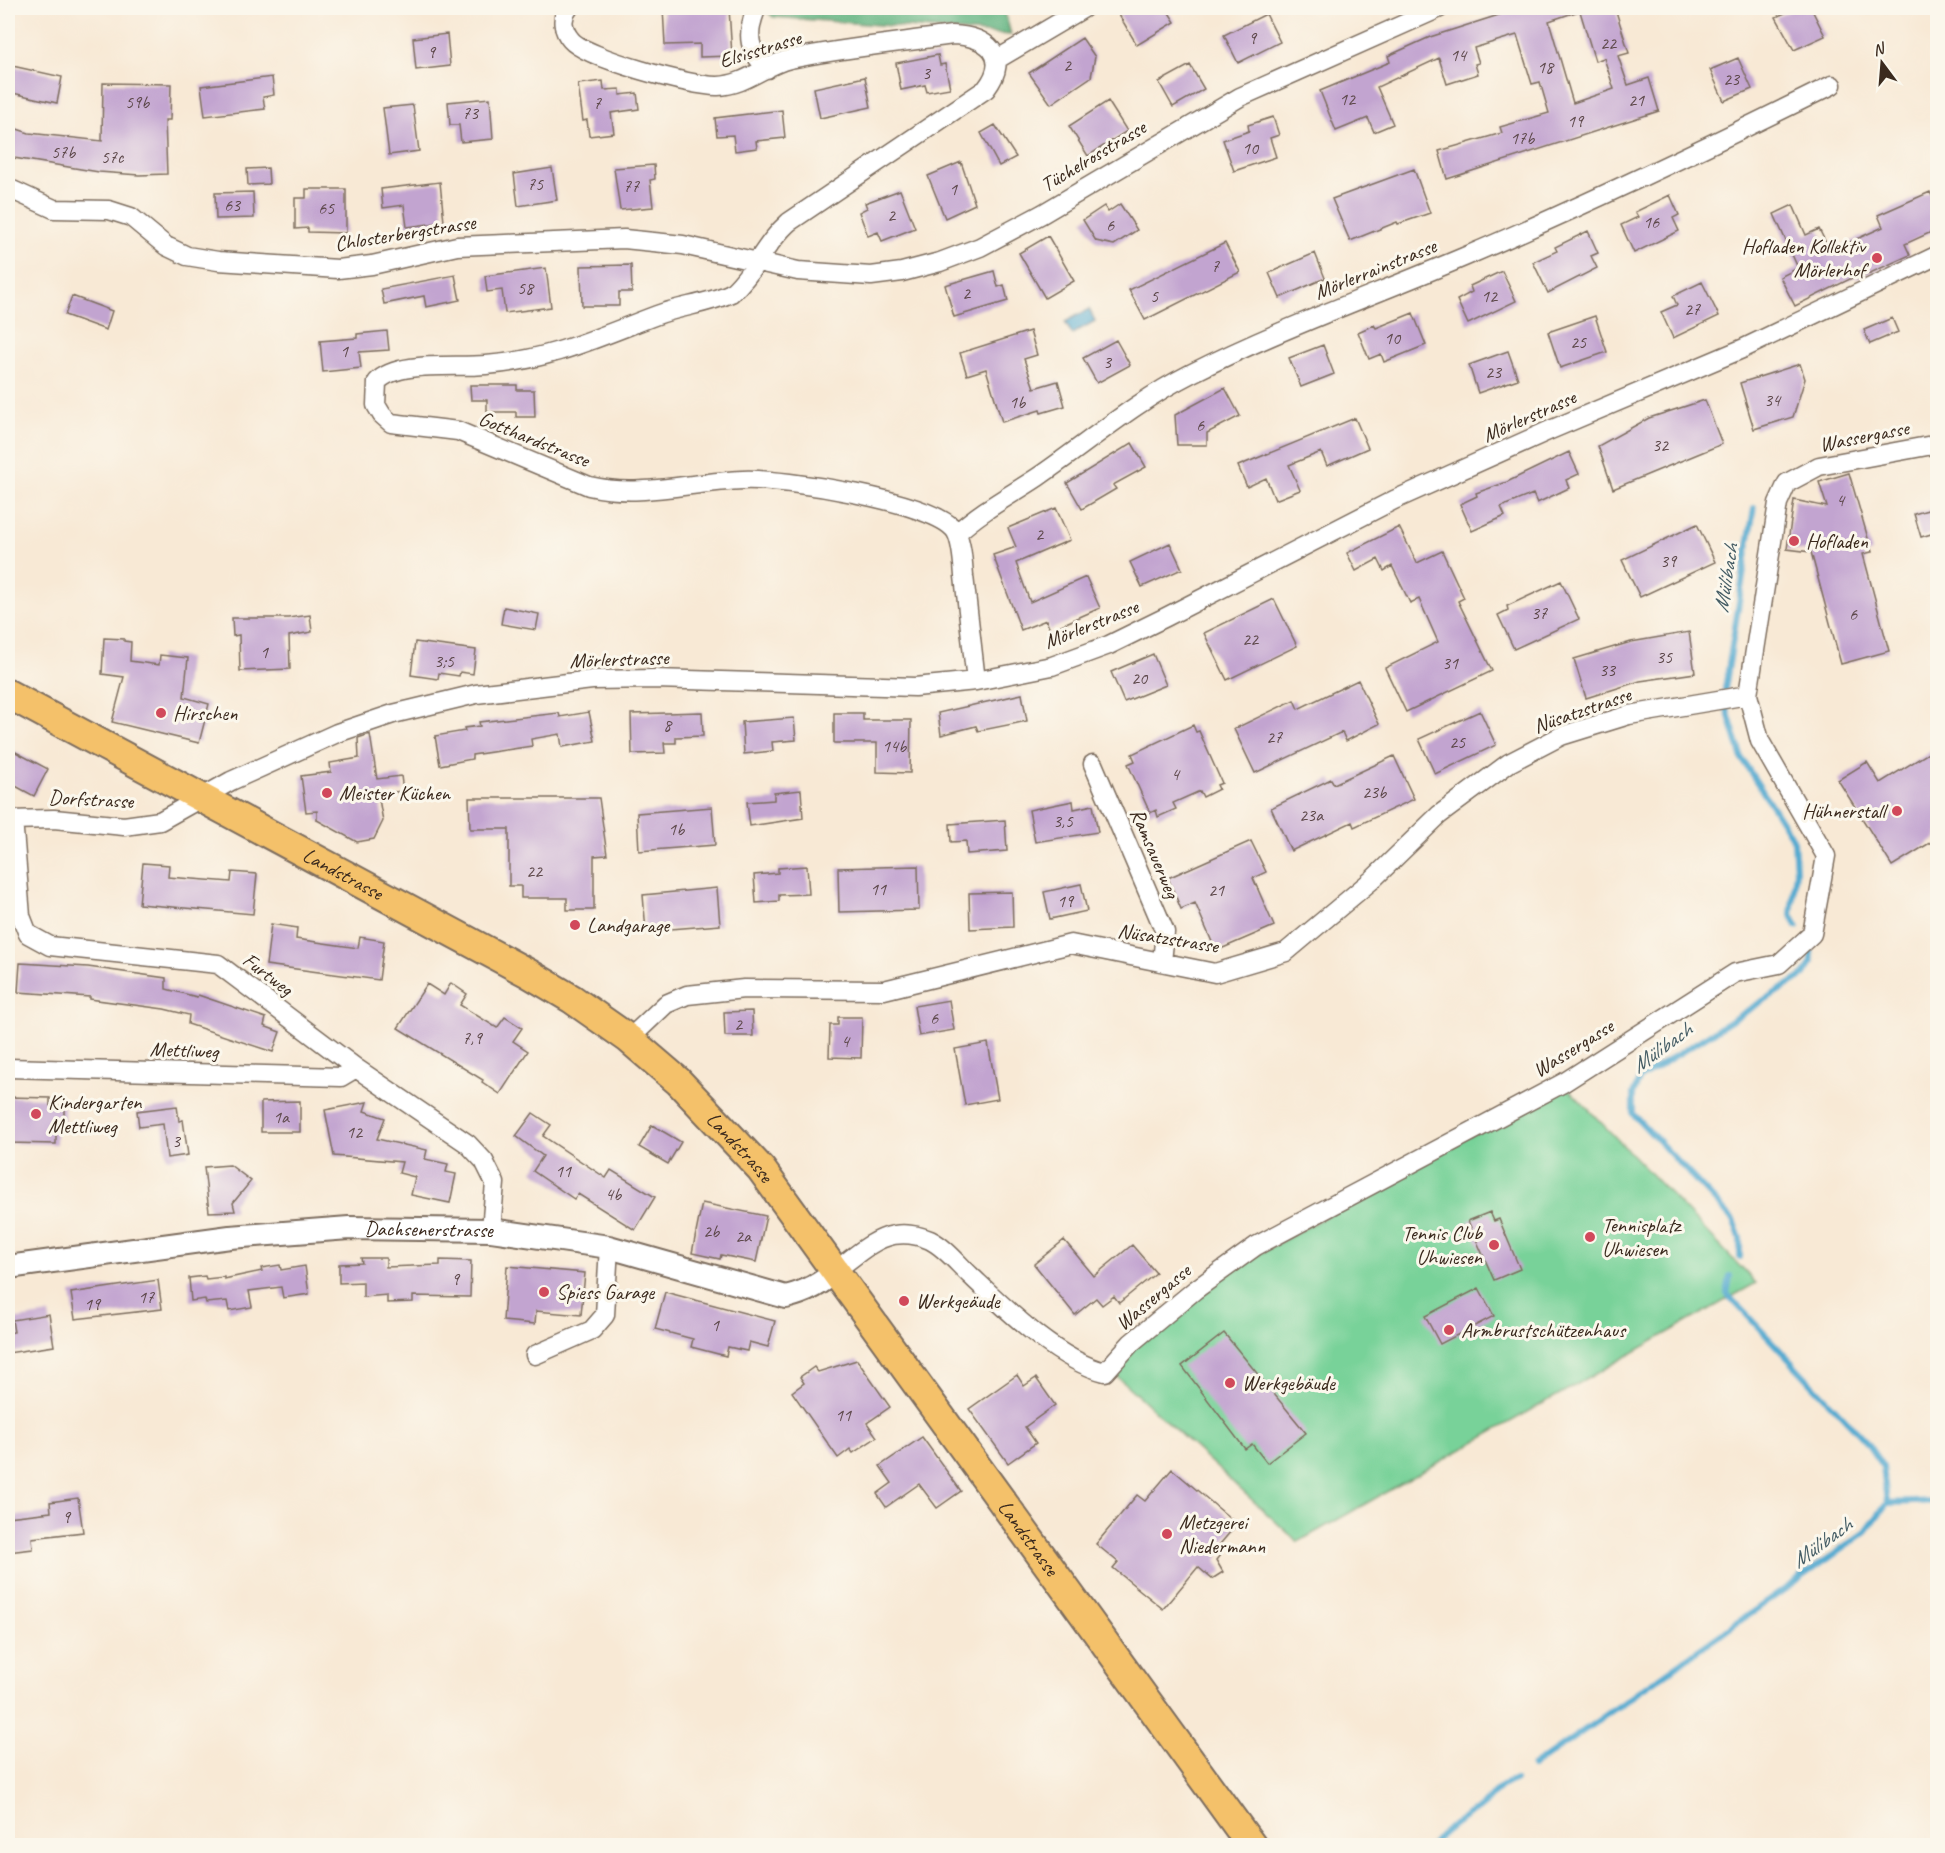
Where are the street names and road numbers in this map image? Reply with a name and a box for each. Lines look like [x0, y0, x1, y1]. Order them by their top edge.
street label: Elsisstrasse [716, 24, 805, 74]
street label: Tüchelrosstrasse [1036, 113, 1152, 198]
street label: Chlosterbergstrasse [333, 209, 478, 257]
street label: Mörlerrainstrasse [1310, 232, 1441, 305]
street label: Mörlerstrasse [1478, 383, 1581, 448]
street label: Gotthardstrasse [475, 405, 595, 474]
street label: Wassergasse [1817, 414, 1913, 457]
street label: Mörlerstrasse [1040, 593, 1143, 655]
street label: Mörlerstrasse [569, 644, 670, 674]
street label: Nüsatzstrasse [1530, 681, 1635, 739]
street label: Dorfstrasse [48, 784, 135, 814]
street label: Ramsauerweg [1124, 804, 1186, 903]
street label: Landstrasse [298, 842, 388, 906]
street label: Nüsatzstrasse [1116, 917, 1221, 959]
street label: Furtweg [238, 947, 300, 1002]
street label: Wassergasse [1528, 1012, 1620, 1083]
street label: Mettliweg [149, 1036, 220, 1064]
street label: Landstrasse [701, 1106, 780, 1188]
street label: Dachsenerstrasse [364, 1215, 494, 1243]
street label: Wassergasse [1110, 1257, 1198, 1336]
street label: Landstrasse [992, 1495, 1065, 1582]

